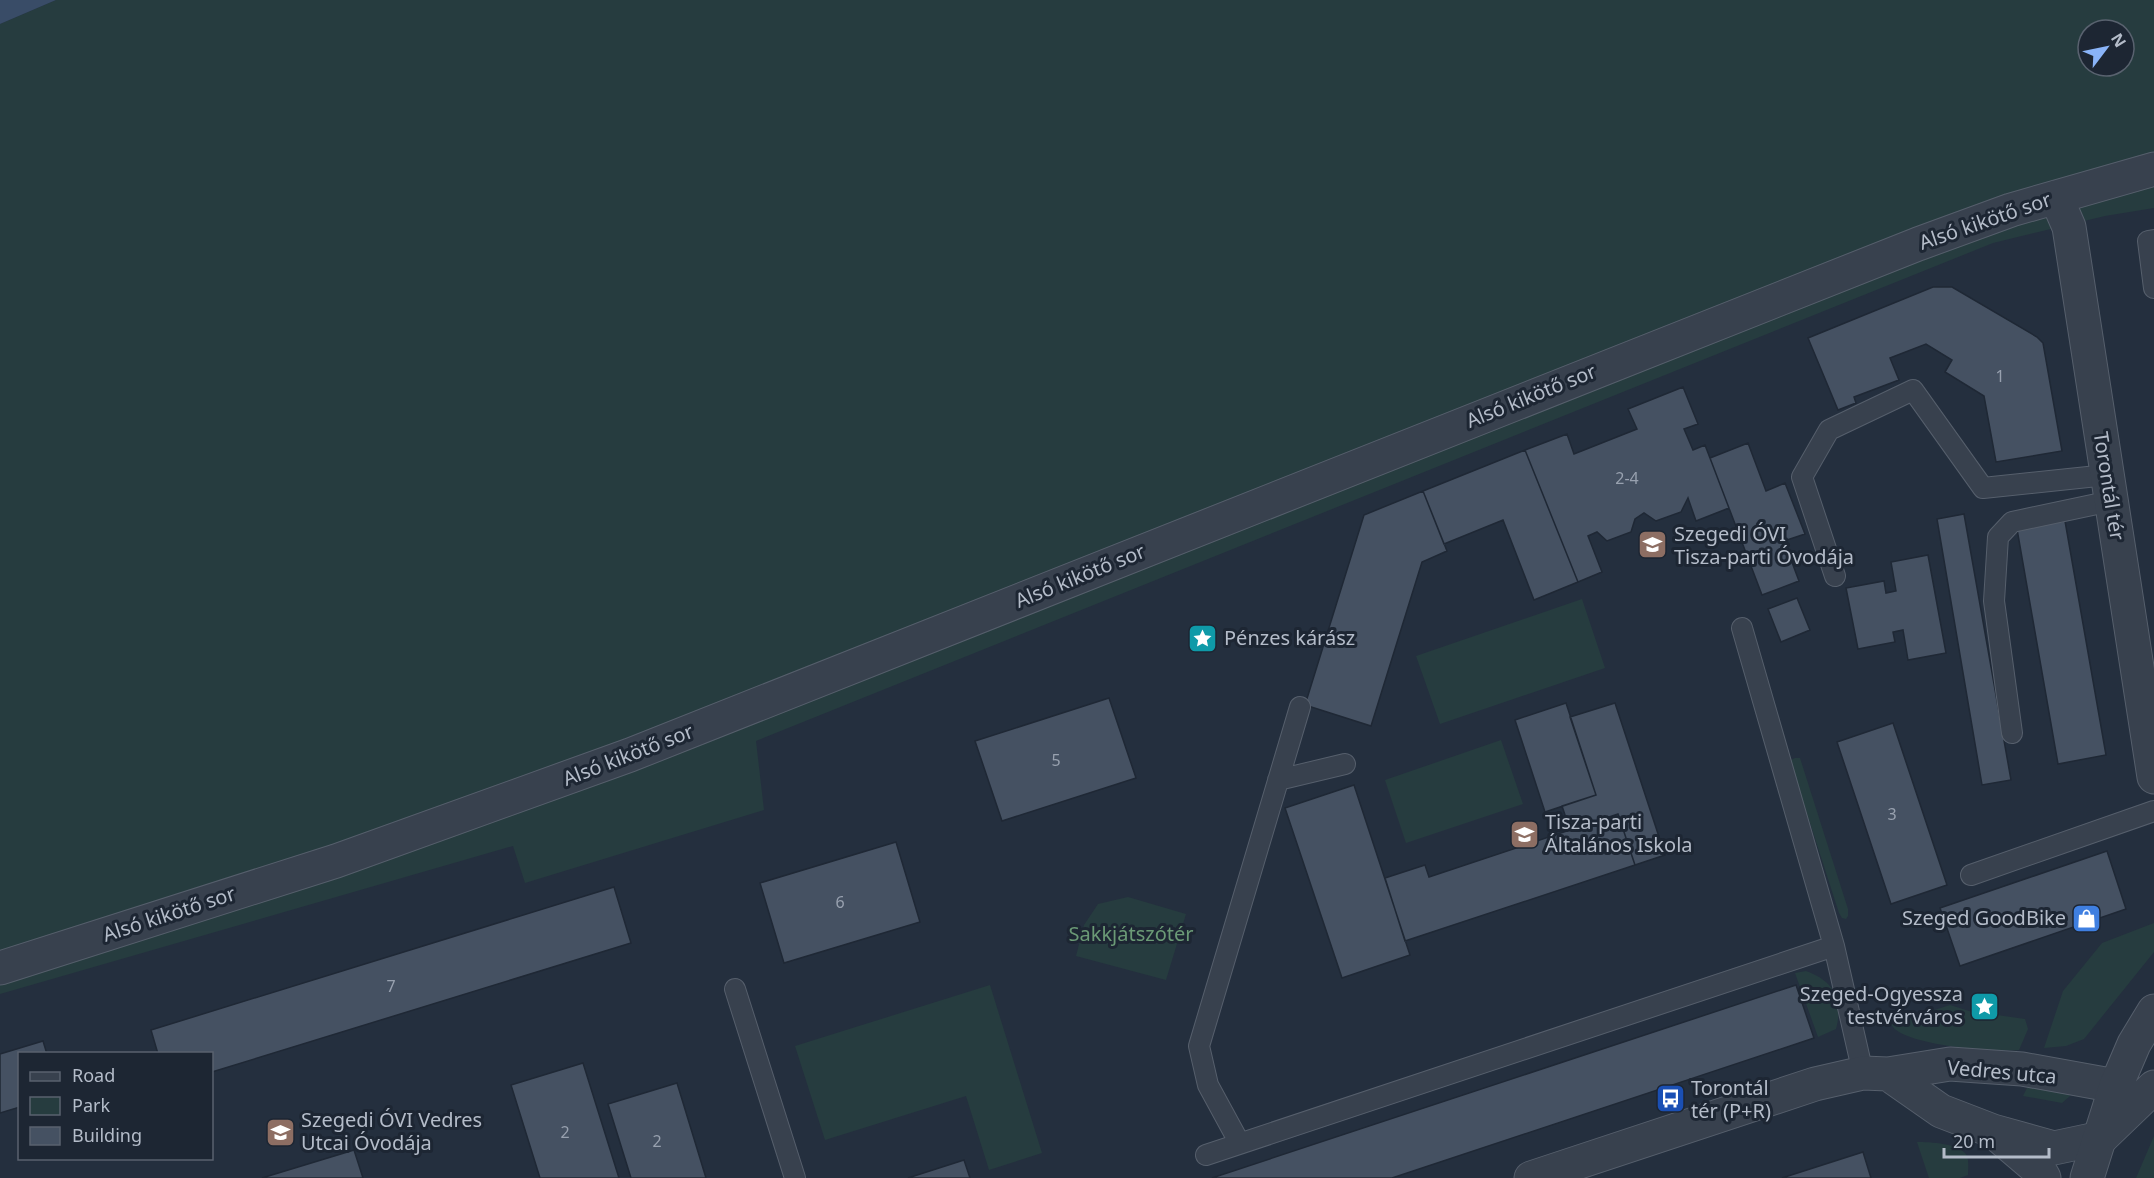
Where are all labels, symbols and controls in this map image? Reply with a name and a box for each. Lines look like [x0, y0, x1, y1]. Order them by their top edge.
north arrow [2076, 18, 2136, 78]
text: N [2106, 29, 2131, 51]
street label: Alsó kikötő sor [1915, 185, 2054, 256]
street label: Alsó kikötő sor [1462, 357, 1600, 434]
house number: 1 [1995, 365, 2005, 387]
street label: Torontál tér [2088, 430, 2131, 542]
house number: 2-4 [1615, 467, 1639, 489]
place label: Szegedi ÓVI Tisza-parti Óvodája [1674, 520, 1854, 570]
school or university icon: Szegedi ÓVI Tisza-parti Óvodája [1637, 529, 1669, 561]
street label: Alsó kikötő sor [1011, 537, 1149, 614]
place icon: Pénzes kárász [1187, 622, 1219, 654]
place label: Pénzes kárász [1224, 624, 1355, 651]
street label: Alsó kikötő sor [559, 717, 697, 792]
house number: 5 [1051, 749, 1061, 771]
house number: 3 [1887, 803, 1897, 825]
place label: Tisza-parti Általános Iskola [1545, 808, 1693, 858]
school or university icon: Tisza-parti Általános Iskola [1508, 818, 1540, 850]
street label: Alsó kikötő sor [99, 879, 239, 948]
house number: 6 [835, 891, 845, 913]
shop icon: Szeged GoodBike [2071, 902, 2103, 934]
place label: Szeged GoodBike [1902, 904, 2066, 931]
park label: Sakkjátszótér [1069, 920, 1194, 947]
house number: 7 [386, 975, 396, 997]
place label: Szeged-Ogyessza testvérváros [1800, 980, 1963, 1030]
place icon: Szeged-Ogyessza testvérváros [1968, 990, 2000, 1022]
legend [18, 1052, 213, 1160]
street label: Vedres utca [1946, 1053, 2058, 1090]
text: Road [72, 1063, 115, 1087]
place label: Torontál tér (P+R) [1691, 1074, 1771, 1124]
bus stop icon: Torontál tér (P+R) [1654, 1083, 1686, 1115]
text: Park [72, 1093, 110, 1117]
place label: Szegedi ÓVI Vedres Utcai Óvodája [301, 1106, 482, 1156]
school or university icon: Szegedi ÓVI Vedres Utcai Óvodája [264, 1116, 296, 1148]
house number: 2 [560, 1121, 570, 1143]
scale bar [1944, 1121, 2049, 1159]
text: Building [72, 1123, 142, 1147]
text: 20 m [1953, 1129, 1995, 1153]
house number: 2 [652, 1130, 662, 1152]

